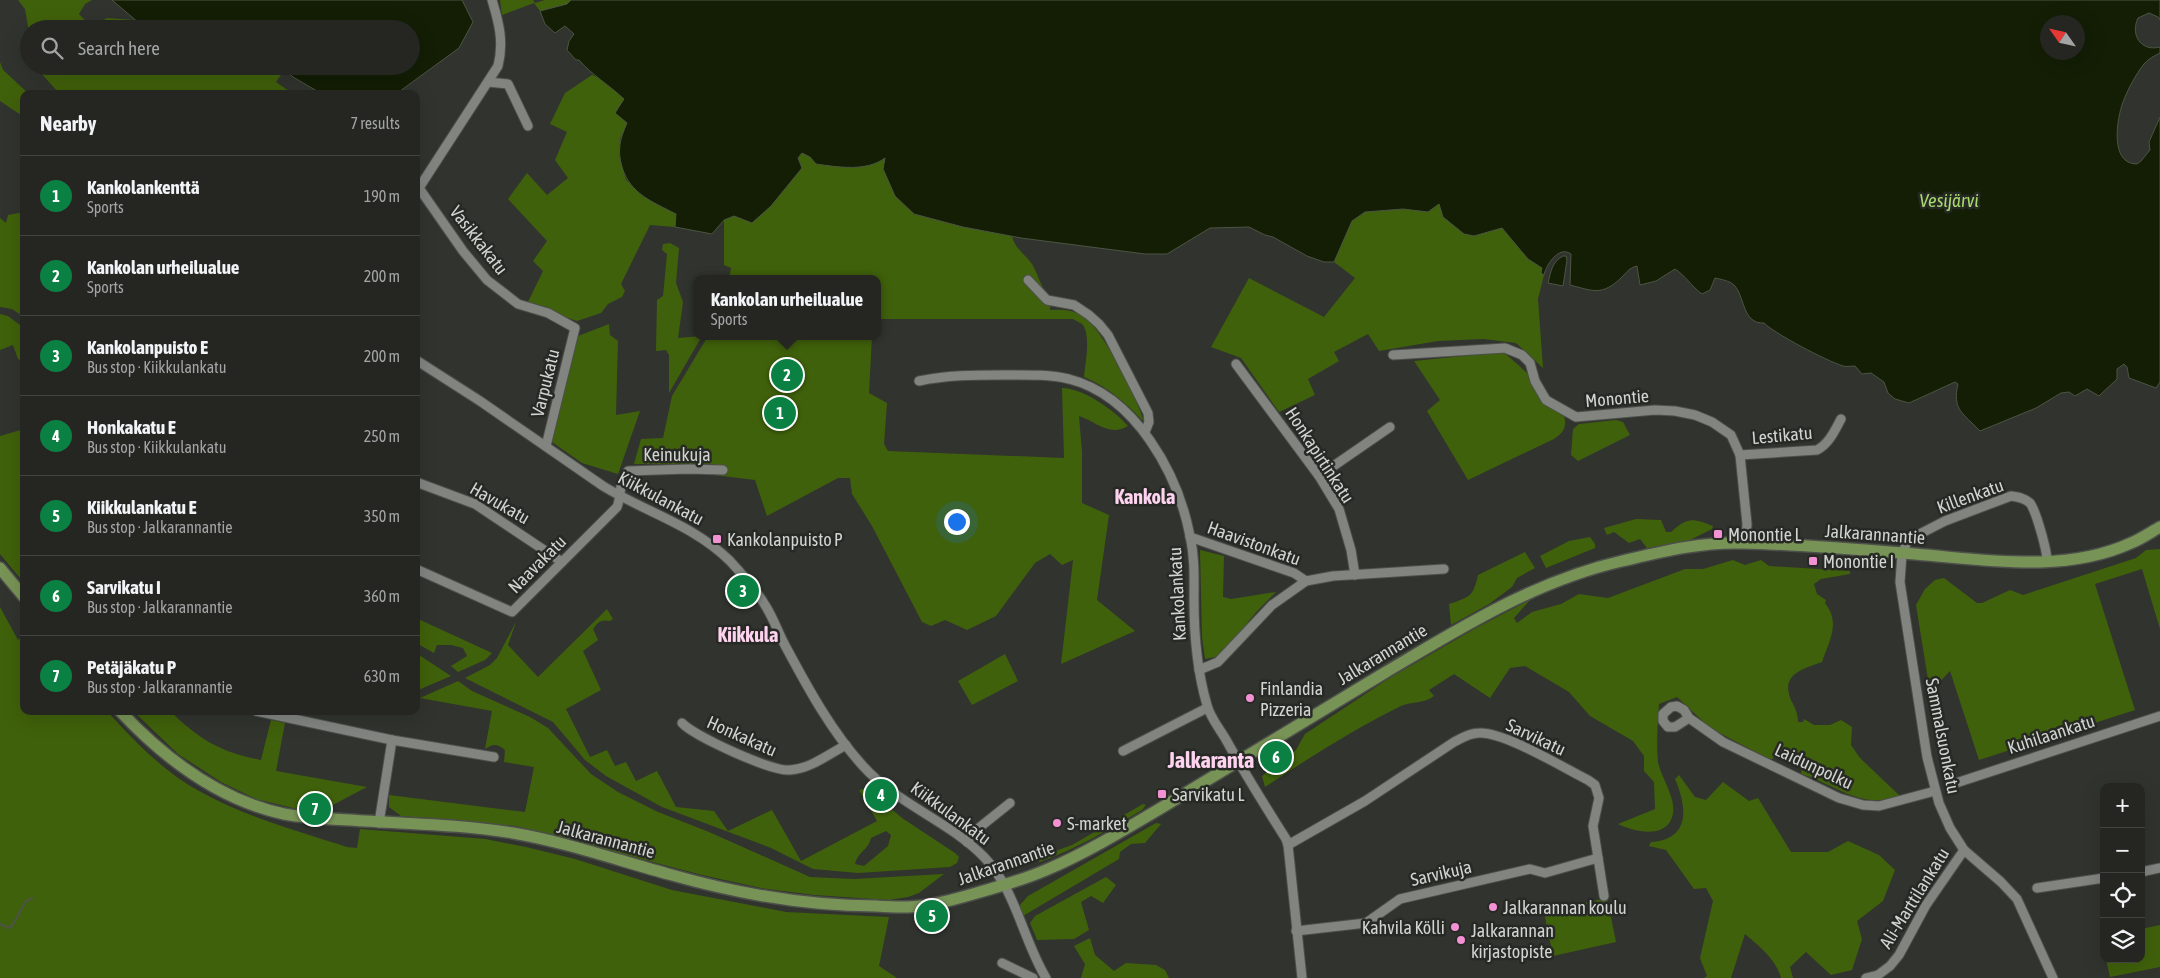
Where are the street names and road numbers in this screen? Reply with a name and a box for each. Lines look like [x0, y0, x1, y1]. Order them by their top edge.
street label: Vasikkakatu [446, 201, 512, 279]
street label: Varpukatu [526, 347, 564, 419]
street label: Monontie [1584, 385, 1650, 411]
street label: Honkapirtinkatu [1281, 403, 1359, 507]
street label: Lestikatu [1751, 422, 1813, 448]
street label: Keinukuja [643, 444, 711, 465]
street label: Kiikkulankatu [615, 467, 707, 529]
street label: Killenkatu [1934, 474, 2006, 518]
street label: Havukatu [467, 478, 533, 528]
street label: Haavistonkatu [1205, 516, 1303, 570]
street label: Jalkarannantie [1824, 520, 1926, 548]
street label: Naavakatu [504, 531, 570, 597]
street label: Kankolankatu [1164, 547, 1190, 641]
street label: Jalkarannantie [1333, 619, 1431, 689]
street label: Sammalsuonkatu [1921, 676, 1965, 796]
street label: Kuhilaankatu [2005, 710, 2097, 758]
street label: Honkakatu [704, 711, 780, 761]
street label: Sarvikatu [1503, 714, 1569, 760]
street label: Laidunpolku [1772, 739, 1856, 793]
street label: Kiikkulankatu [907, 777, 995, 849]
street label: Jalkarannantie [555, 816, 657, 862]
street label: Jalkarannantie [955, 837, 1057, 889]
street label: Ali-Marttilankatu [1875, 844, 1953, 952]
street label: Sarvikuja [1408, 856, 1474, 890]

